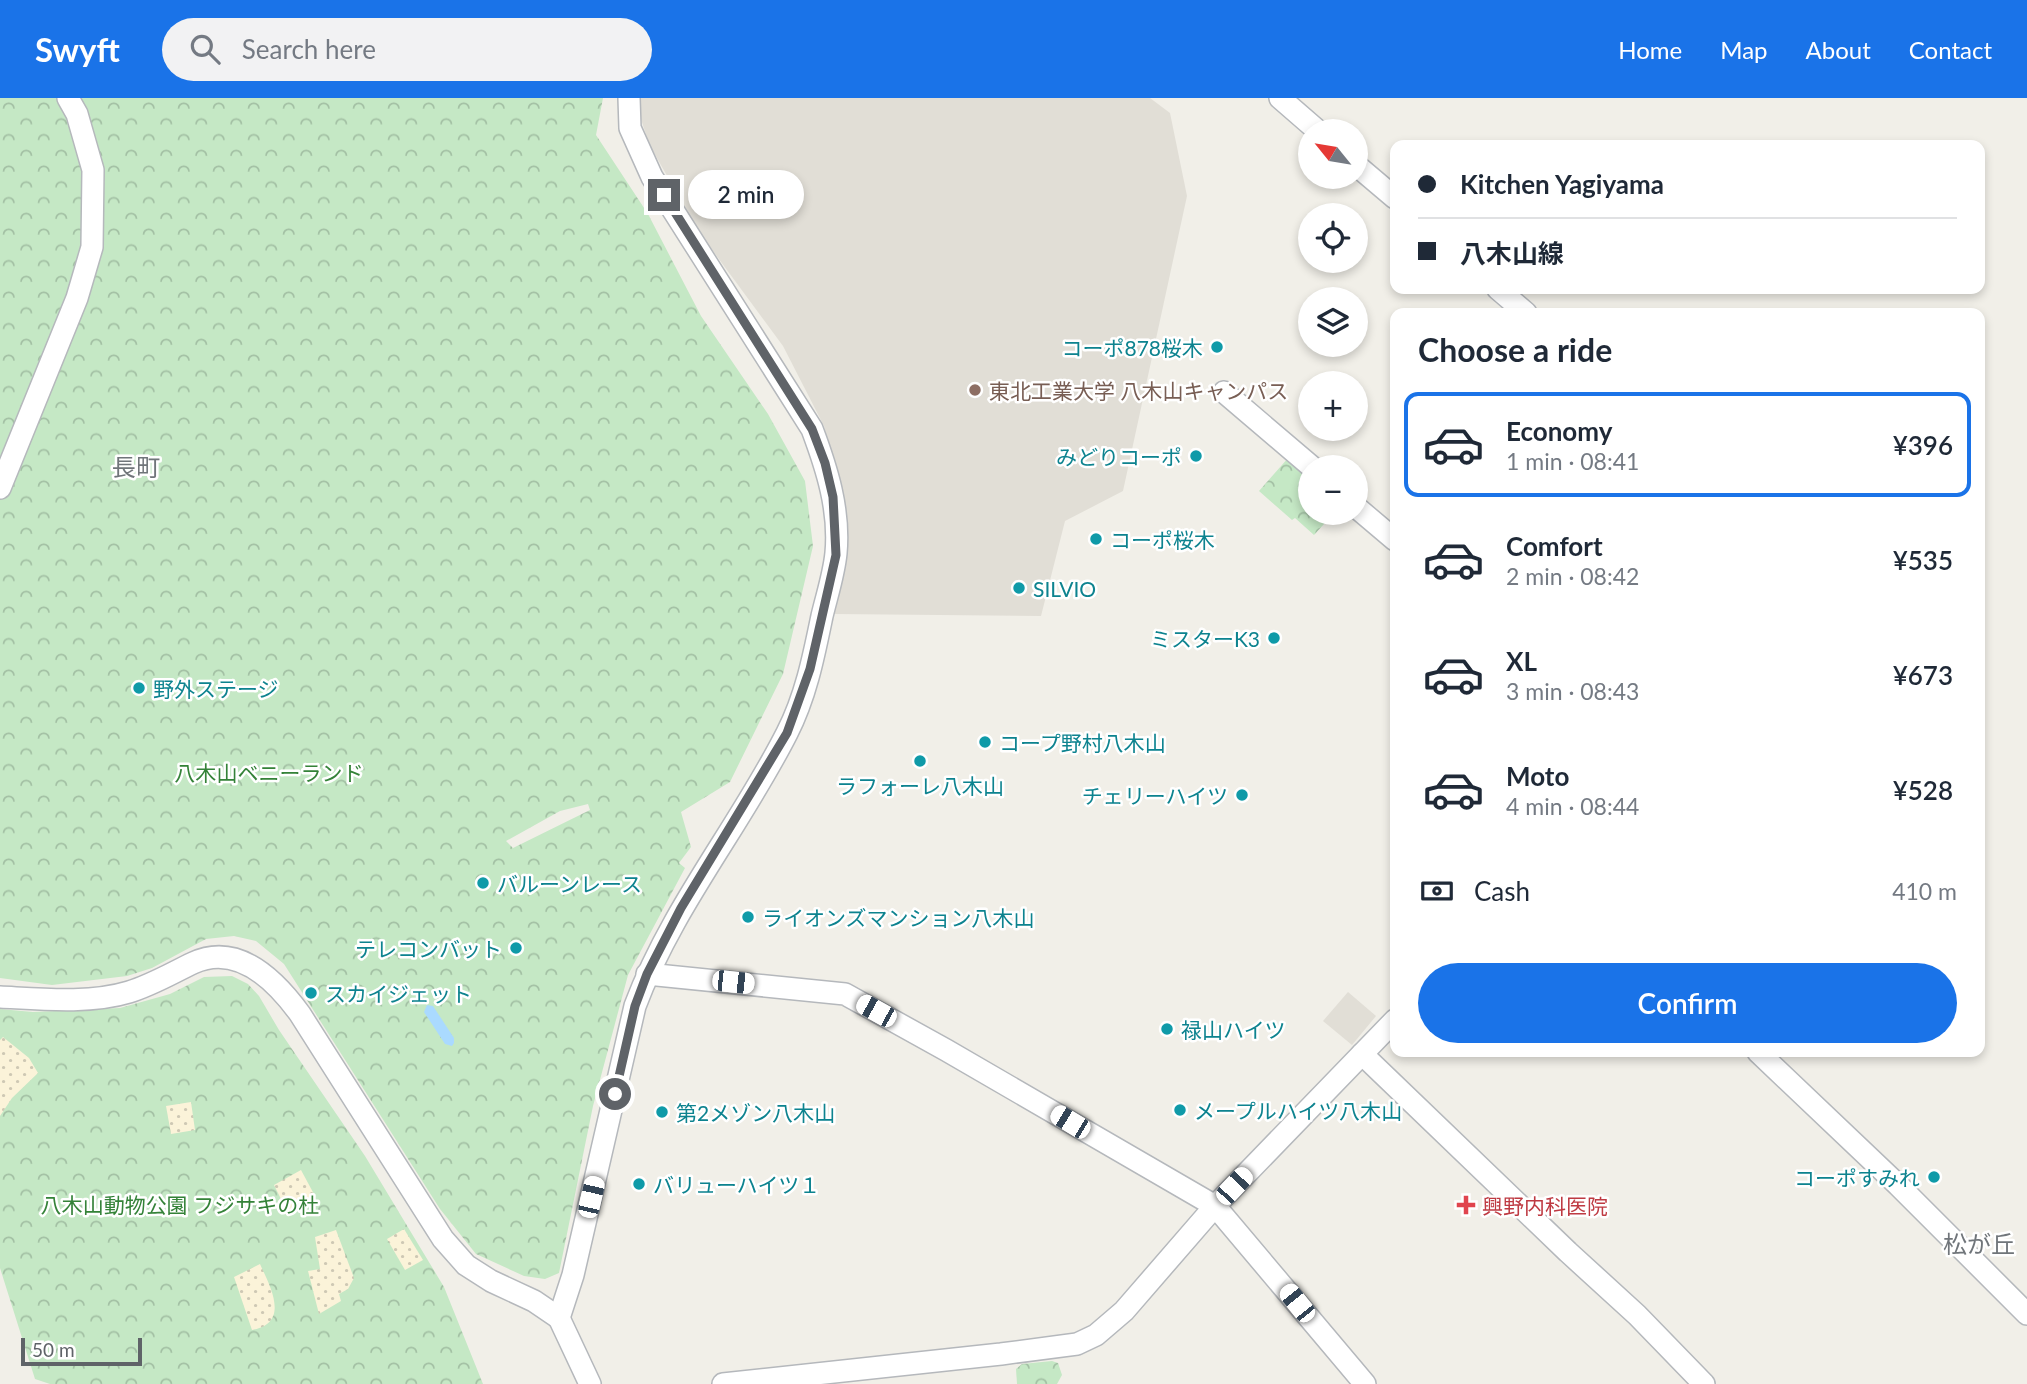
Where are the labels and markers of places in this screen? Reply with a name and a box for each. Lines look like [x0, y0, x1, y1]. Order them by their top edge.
place label: コーポ878桜木 [1061, 335, 1203, 360]
marker: コーポ878桜木 [1209, 339, 1225, 355]
place label: 東北工業大学 八木山キャンパス [989, 378, 1288, 403]
marker: 東北工業大学 八木山キャンパス [967, 382, 983, 398]
place label: みどりコーポ [1056, 444, 1182, 469]
marker: みどりコーポ [1188, 448, 1204, 464]
place label: コーポ桜木 [1110, 527, 1215, 552]
marker: コーポ桜木 [1088, 531, 1104, 547]
place label: SILVIO [1033, 576, 1096, 601]
marker: SILVIO [1011, 580, 1027, 596]
place label: ミスターK3 [1150, 626, 1260, 651]
marker: ミスターK3 [1266, 630, 1282, 646]
place label: 野外ステージ [153, 676, 279, 701]
marker: 野外ステージ [131, 680, 147, 696]
place label: コープ野村八木山 [999, 730, 1166, 755]
marker: コープ野村八木山 [977, 734, 993, 750]
marker: ラフォーレ八木山 [912, 753, 928, 769]
place label: ラフォーレ八木山 [836, 773, 1004, 798]
place label: チェリーハイツ [1082, 783, 1228, 808]
marker: チェリーハイツ [1234, 787, 1250, 803]
place label: バルーンレース [497, 871, 642, 896]
marker: バルーンレース [475, 875, 491, 891]
place label: ライオンズマンション八木山 [762, 905, 1035, 930]
marker: ライオンズマンション八木山 [740, 909, 756, 925]
place label: テレコンバット [355, 936, 502, 961]
marker: テレコンバット [508, 940, 524, 956]
place label: スカイジェット [325, 981, 472, 1006]
marker: スカイジェット [303, 985, 319, 1001]
place label: 禄山ハイツ [1181, 1017, 1286, 1042]
marker: 禄山ハイツ [1159, 1021, 1175, 1037]
place label: メープルハイツ八木山 [1194, 1098, 1402, 1123]
place label: 第2メゾン八木山 [676, 1100, 835, 1125]
marker: メープルハイツ八木山 [1172, 1102, 1188, 1118]
marker: 第2メゾン八木山 [654, 1104, 670, 1120]
place label: コーポすみれ [1794, 1165, 1920, 1190]
marker: コーポすみれ [1926, 1169, 1942, 1185]
place label: バリューハイツ１ [653, 1172, 820, 1197]
marker: バリューハイツ１ [631, 1176, 647, 1192]
place label: 興野内科医院 [1482, 1193, 1608, 1218]
marker: 興野内科医院 [1456, 1195, 1476, 1215]

